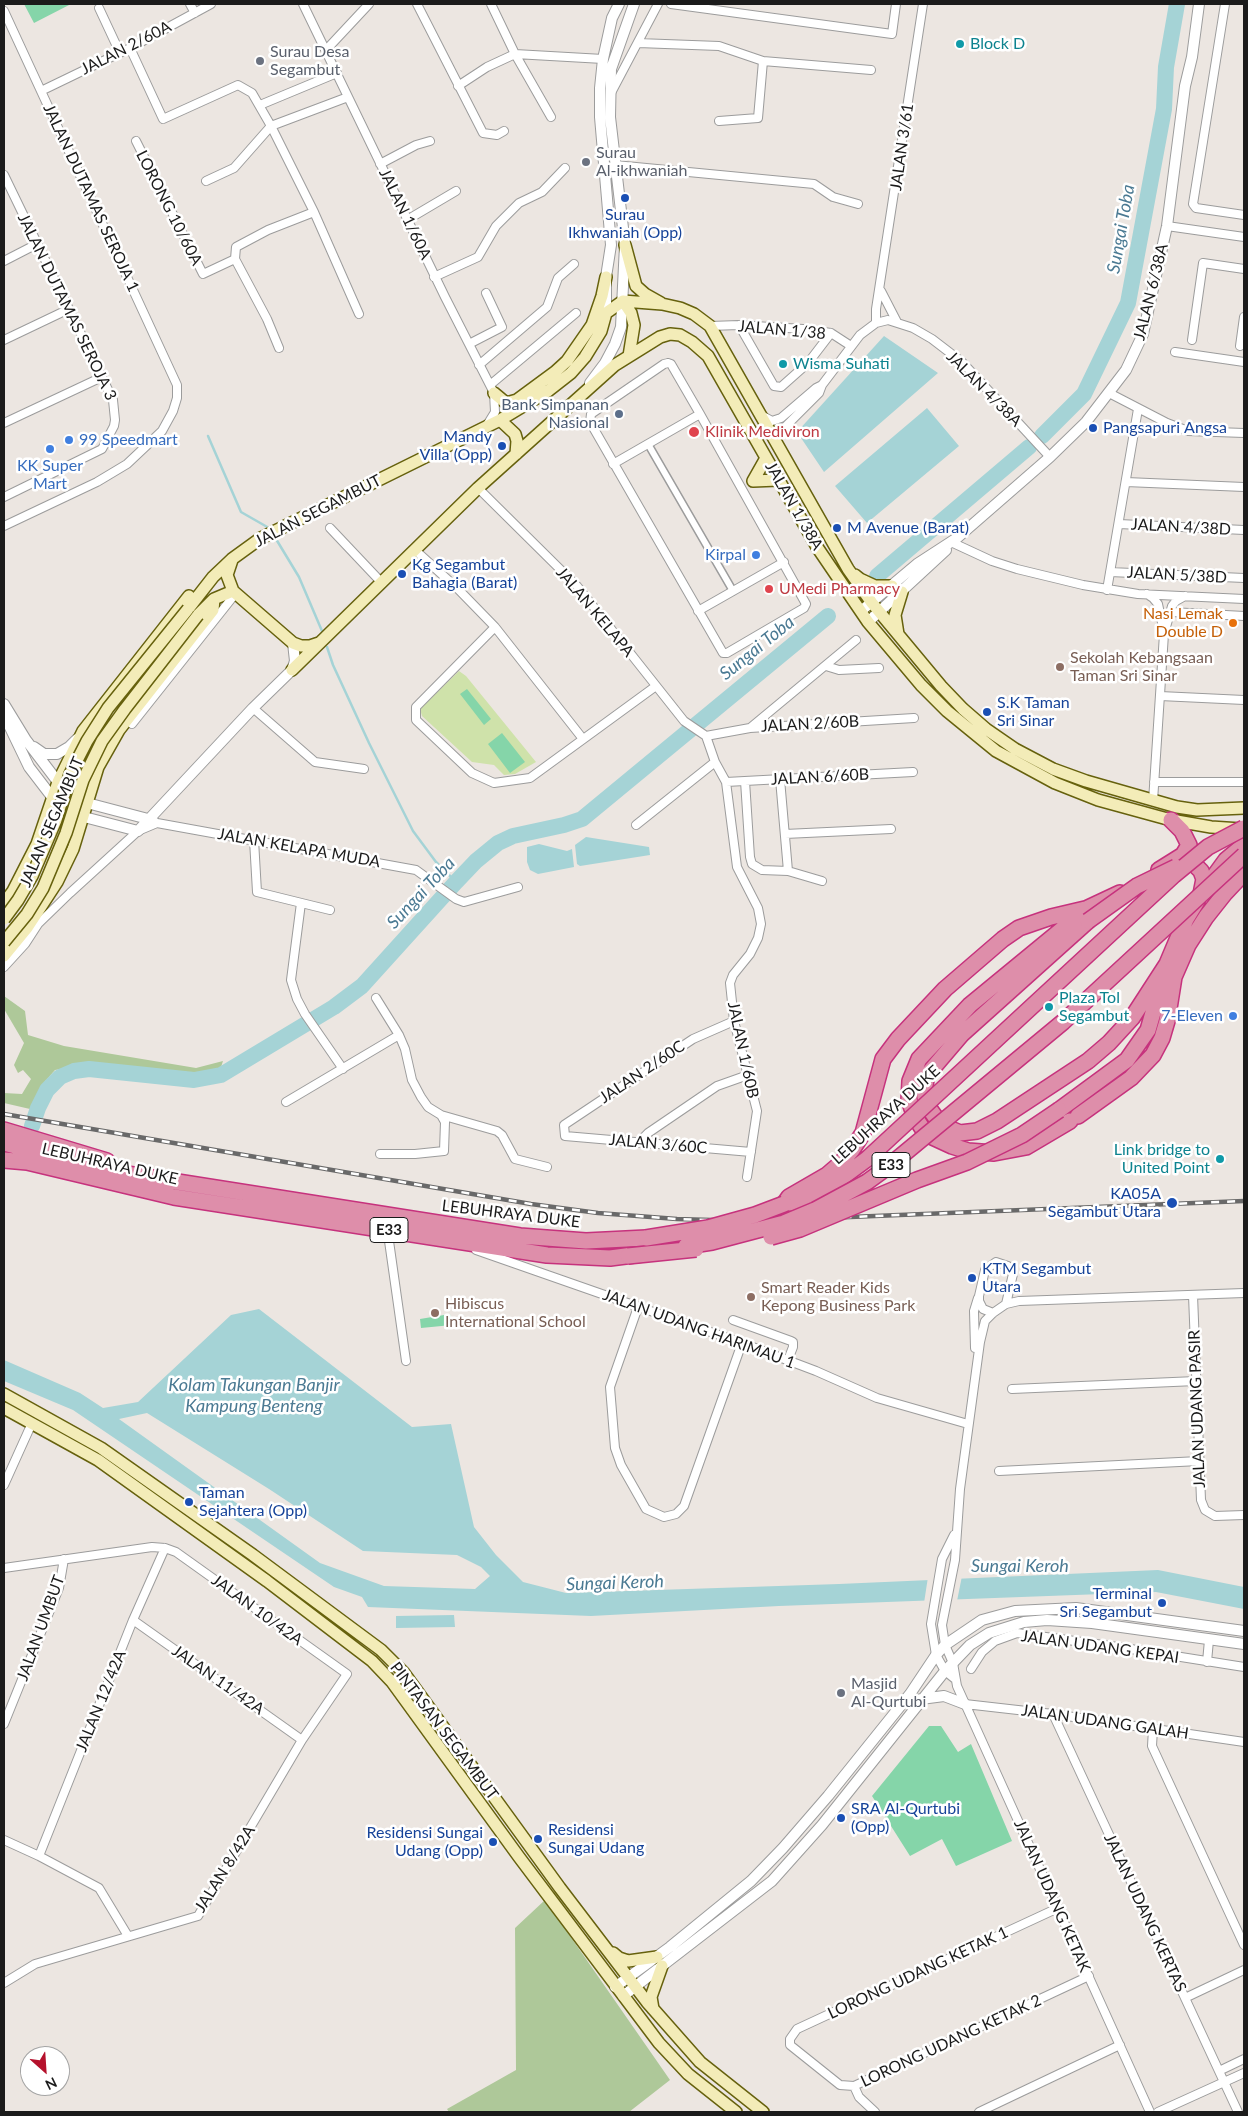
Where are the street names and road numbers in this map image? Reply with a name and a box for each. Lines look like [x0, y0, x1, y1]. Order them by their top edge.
street label: JALAN 2/60A [78, 17, 174, 79]
street label: JALAN DUTAMAS SEROJA 1 [39, 101, 143, 295]
street label: JALAN 3/61 [886, 102, 918, 192]
street label: LORONG 10/60A [132, 147, 206, 269]
street label: JALAN 1/60A [375, 165, 435, 263]
street label: JALAN DUTAMAS SEROJA 3 [13, 211, 121, 403]
street label: JALAN 6/38A [1130, 242, 1172, 342]
street label: JALAN 1/38 [737, 317, 827, 343]
street label: JALAN 4/38A [942, 347, 1026, 431]
street label: JALAN 1/38A [761, 458, 827, 554]
street label: JALAN SEGAMBUT [252, 471, 384, 551]
street label: JALAN 4/38D [1131, 515, 1231, 539]
street label: JALAN KELAPA [552, 563, 638, 661]
street label: JALAN 5/38D [1127, 563, 1227, 587]
street label: JALAN 2/60B [760, 712, 860, 736]
street label: JALAN SEGAMBUT [16, 754, 88, 890]
street label: JALAN 6/60B [770, 765, 870, 789]
street label: JALAN KELAPA MUDA [216, 824, 382, 872]
street label: JALAN 1/60B [723, 1000, 763, 1100]
street label: JALAN 2/60C [596, 1036, 688, 1108]
street label: LEBUHRAYA DUKE [828, 1061, 944, 1169]
street label: JALAN 3/60C [608, 1130, 708, 1158]
street label: LEBUHRAYA DUKE [40, 1139, 180, 1189]
road number: E33 [872, 1152, 910, 1178]
street label: LEBUHRAYA DUKE [441, 1196, 581, 1232]
road number: E33 [370, 1218, 408, 1242]
street label: JALAN UDANG HARIMAU 1 [600, 1285, 798, 1373]
street label: JALAN UDANG PASIR [1185, 1330, 1209, 1488]
street label: JALAN 10/42A [208, 1570, 306, 1650]
street label: JALAN UMBUT [13, 1573, 69, 1683]
street label: JALAN UDANG KEPAI [1020, 1626, 1180, 1668]
street label: JALAN 11/42A [168, 1641, 268, 1719]
street label: JALAN 12/42A [72, 1647, 130, 1755]
street label: PINTASAN SEGAMBUT [386, 1658, 502, 1804]
street label: JALAN UDANG GALAH [1020, 1701, 1190, 1743]
street label: JALAN UDANG KETAK [1010, 1817, 1094, 1975]
street label: JALAN 8/42A [191, 1822, 259, 1916]
street label: JALAN UDANG KERTAS [1100, 1831, 1190, 1995]
street label: LORONG UDANG KETAK 1 [825, 1923, 1011, 2023]
street label: LORONG UDANG KETAK 2 [858, 1991, 1044, 2091]

